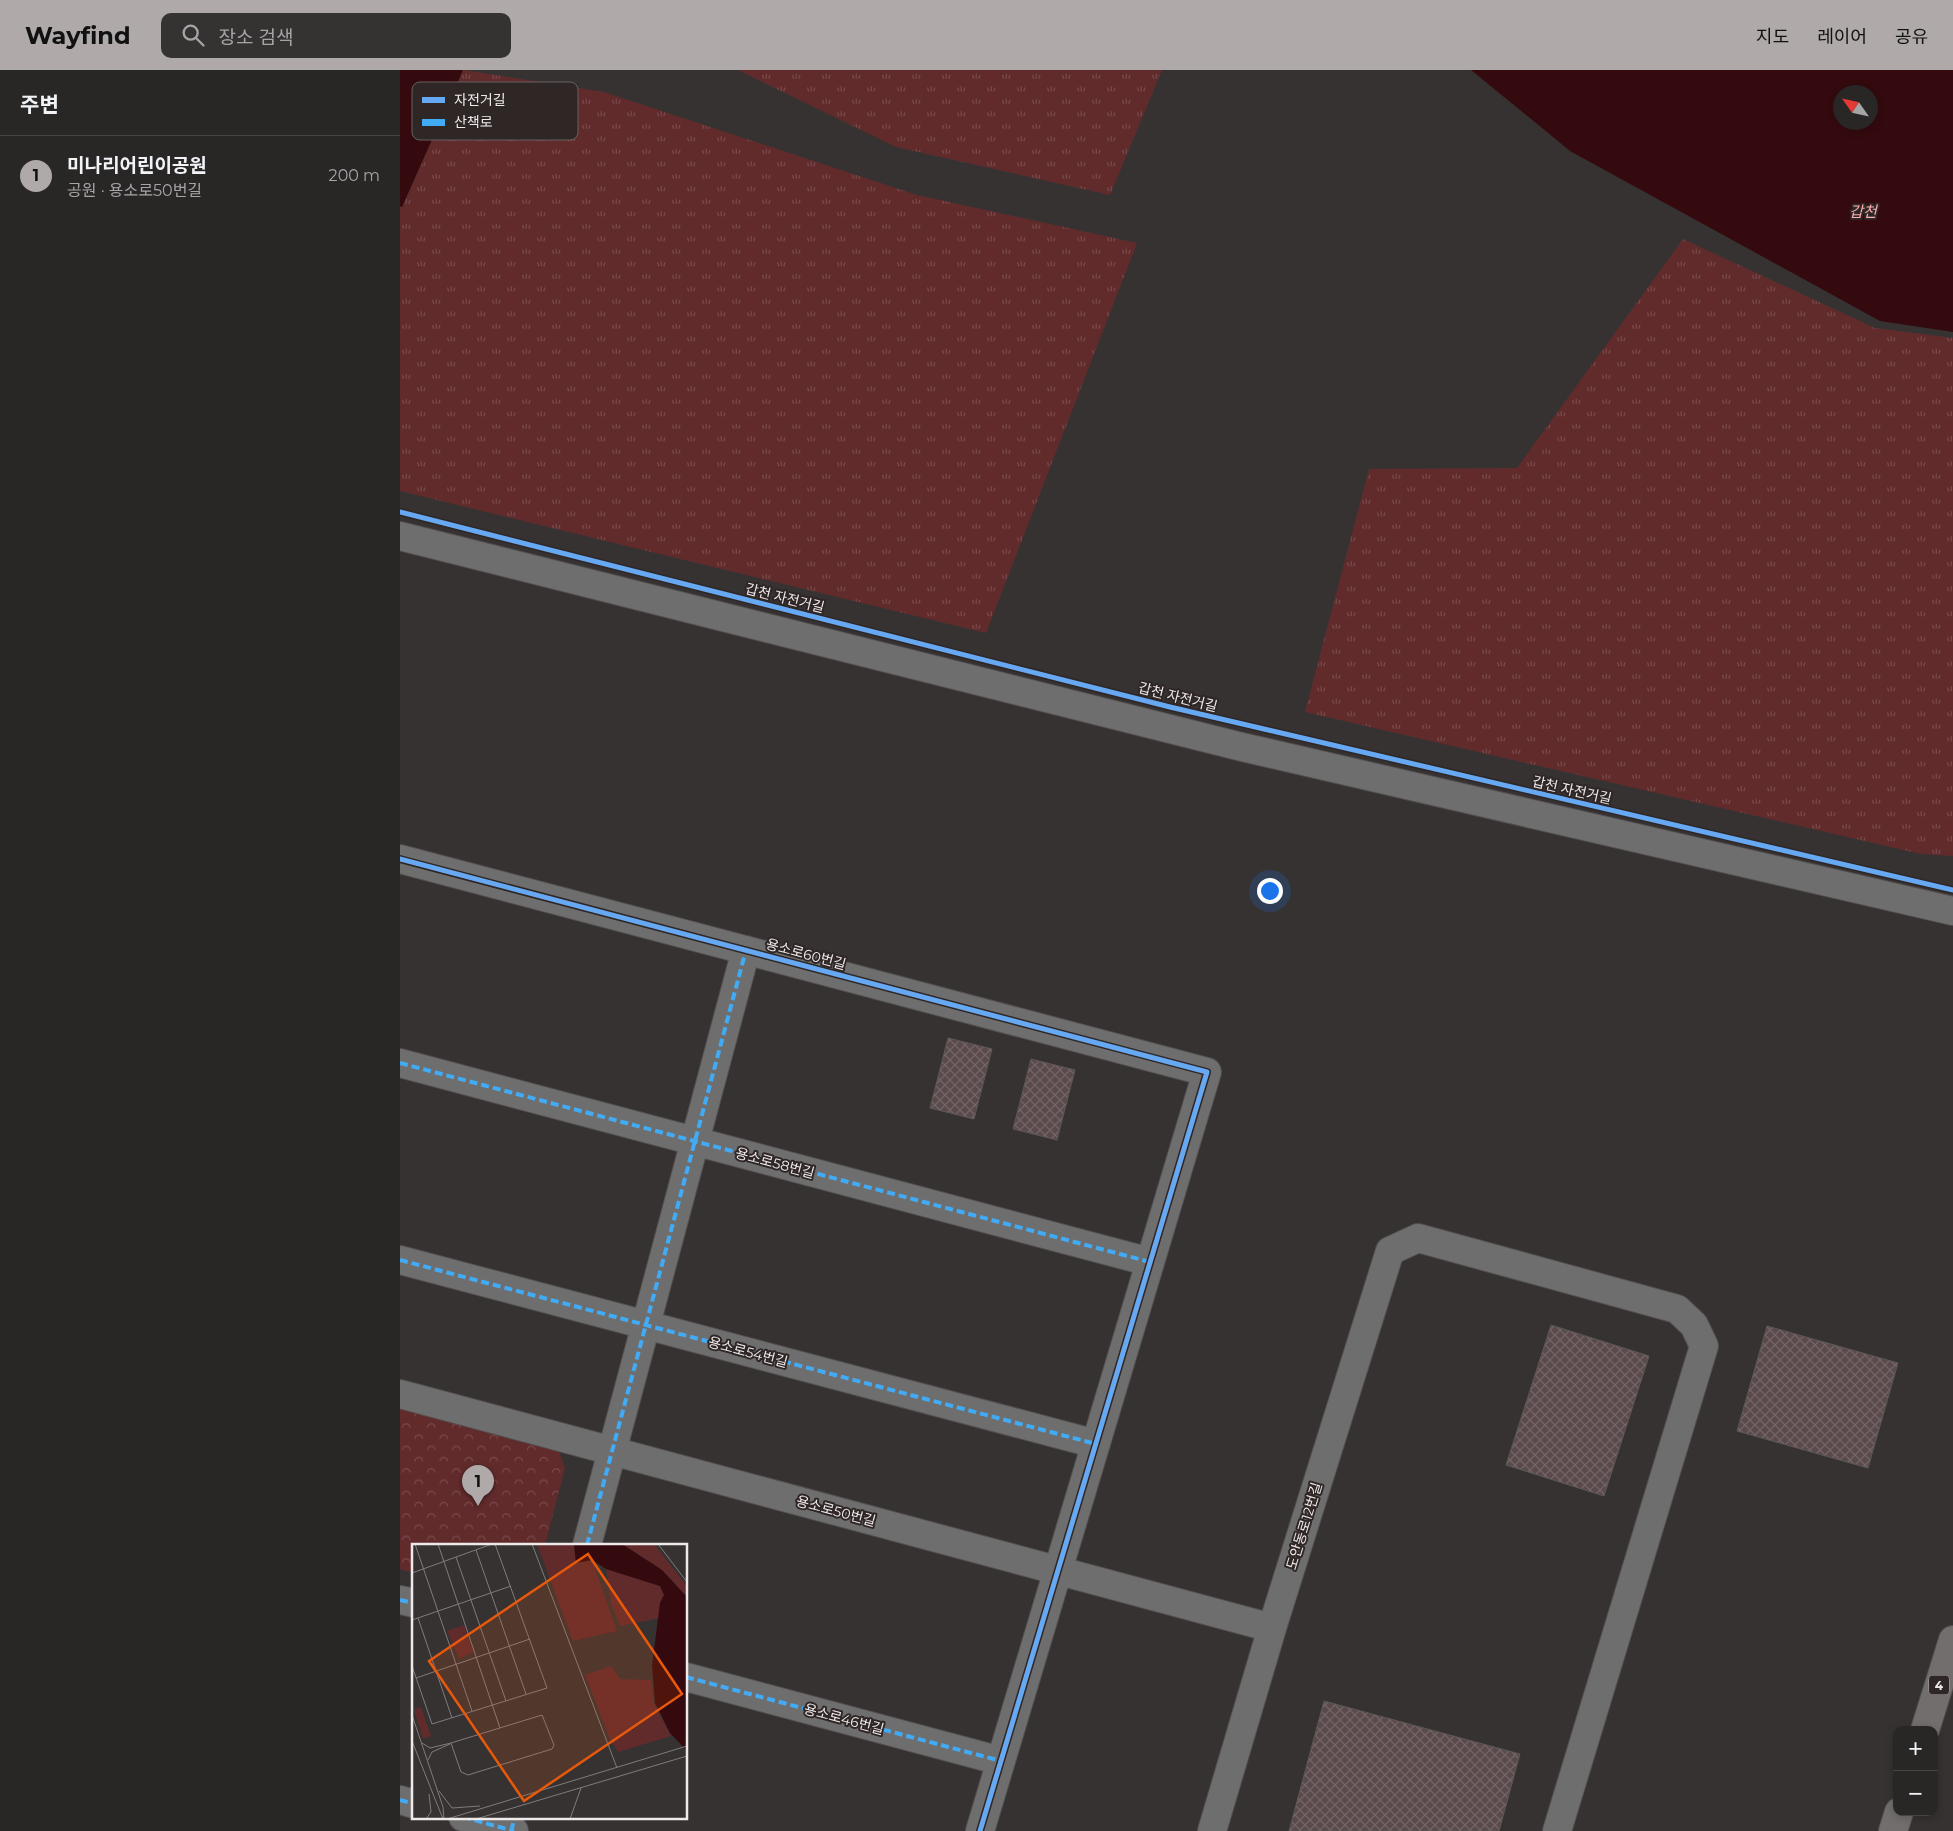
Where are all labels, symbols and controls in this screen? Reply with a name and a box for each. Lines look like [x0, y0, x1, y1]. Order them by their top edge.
search box [161, 13, 511, 58]
text: Wayfind [25, 21, 131, 50]
icon: search [179, 21, 207, 49]
text: 장소 검색 [219, 26, 293, 49]
text: 지도 [1756, 26, 1789, 48]
text: 레이어 [1817, 26, 1867, 48]
text: 공유 [1895, 26, 1928, 48]
legend [412, 82, 578, 140]
north arrow [1833, 85, 1878, 130]
text: 자전거길 [454, 91, 506, 109]
text: 주변 [20, 92, 59, 117]
text: 산책로 [454, 113, 493, 131]
text: 미나리어린이공원 [67, 154, 207, 177]
text: 1 [33, 166, 39, 185]
text: 200 m [329, 166, 380, 185]
text: 공원 · 용소로50번길 [67, 181, 202, 200]
water label: 갑천 [1849, 202, 1879, 221]
street label: 갑천 자전거길 [744, 579, 826, 617]
street label: 갑천 자전거길 [1137, 678, 1219, 716]
street label: 갑천 자전거길 [1531, 772, 1613, 808]
your location [1257, 878, 1283, 904]
street label: 용소로60번길 [764, 935, 848, 973]
street label: 용소로58번길 [733, 1144, 817, 1182]
street label: 용소로54번길 [706, 1333, 790, 1371]
pin: 1 [462, 1465, 494, 1506]
street label: 도안동로12번길 [1282, 1480, 1326, 1572]
street label: 용소로50번길 [794, 1492, 878, 1530]
inset map [412, 1544, 688, 1818]
road number: 4 [1929, 1676, 1949, 1694]
street label: 용소로46번길 [802, 1700, 886, 1738]
map controls [1893, 1726, 1938, 1816]
button: + [1893, 1726, 1938, 1771]
button: − [1893, 1771, 1938, 1816]

